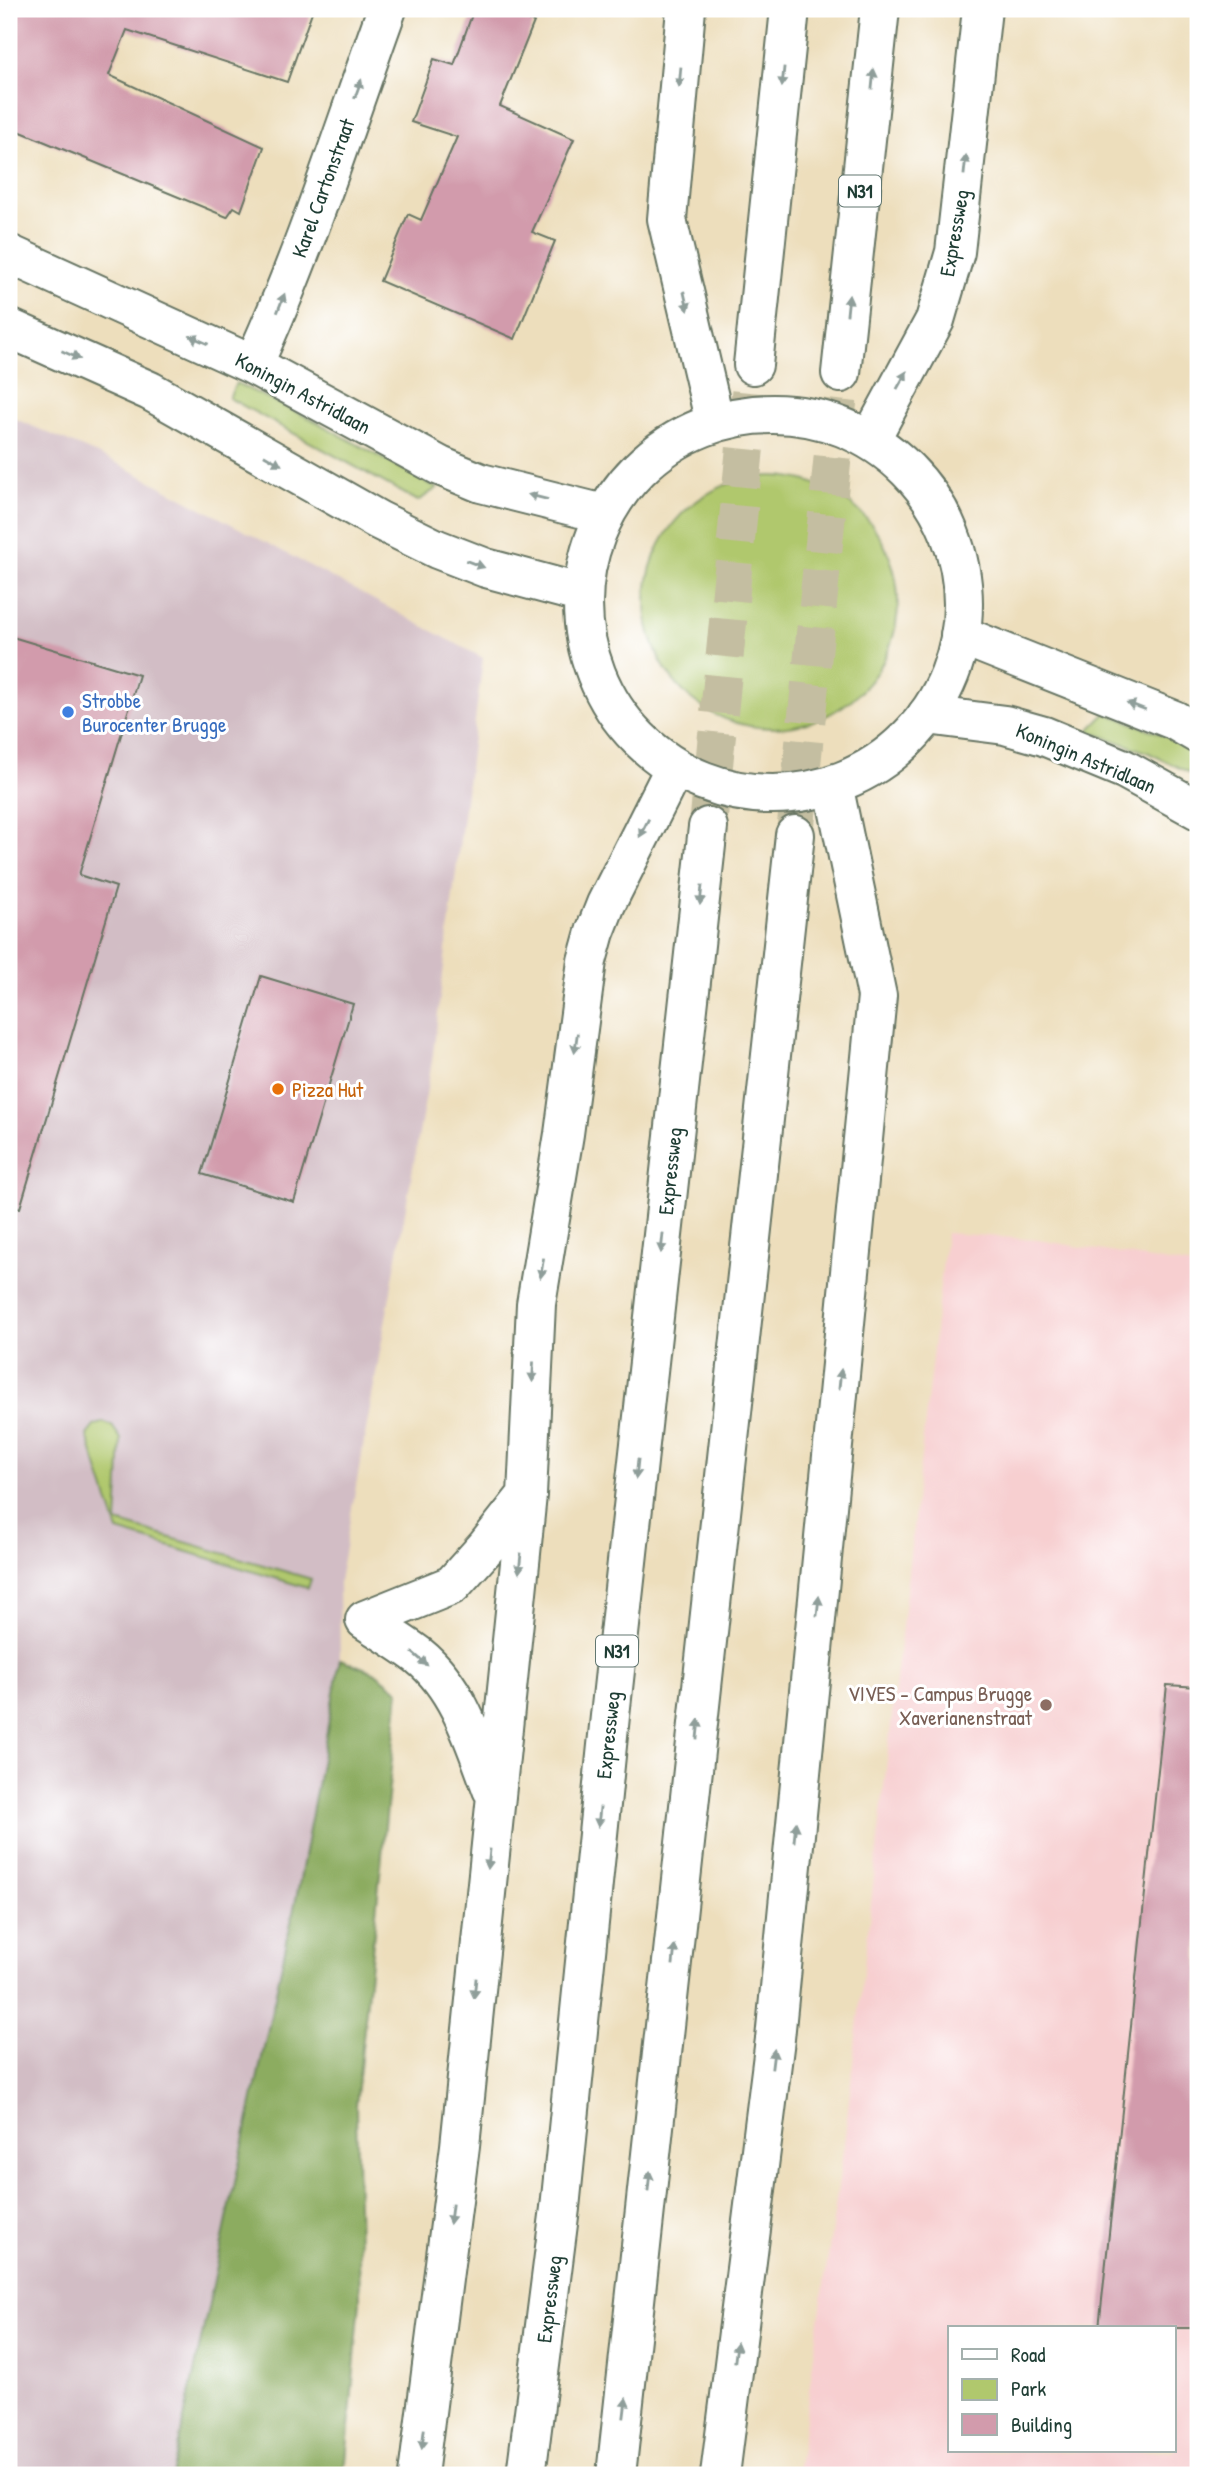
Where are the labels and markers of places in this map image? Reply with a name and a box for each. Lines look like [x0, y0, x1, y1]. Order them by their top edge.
place label: Strobbe Burocenter Brugge [82, 686, 226, 739]
marker: Strobbe Burocenter Brugge [60, 704, 76, 720]
place label: Pizza Hut [292, 1075, 364, 1104]
marker: Pizza Hut [270, 1081, 286, 1097]
place label: VIVES - Campus Brugge Xaverianenstraat [848, 1679, 1033, 1732]
marker: VIVES - Campus Brugge Xaverianenstraat [1038, 1697, 1054, 1713]

